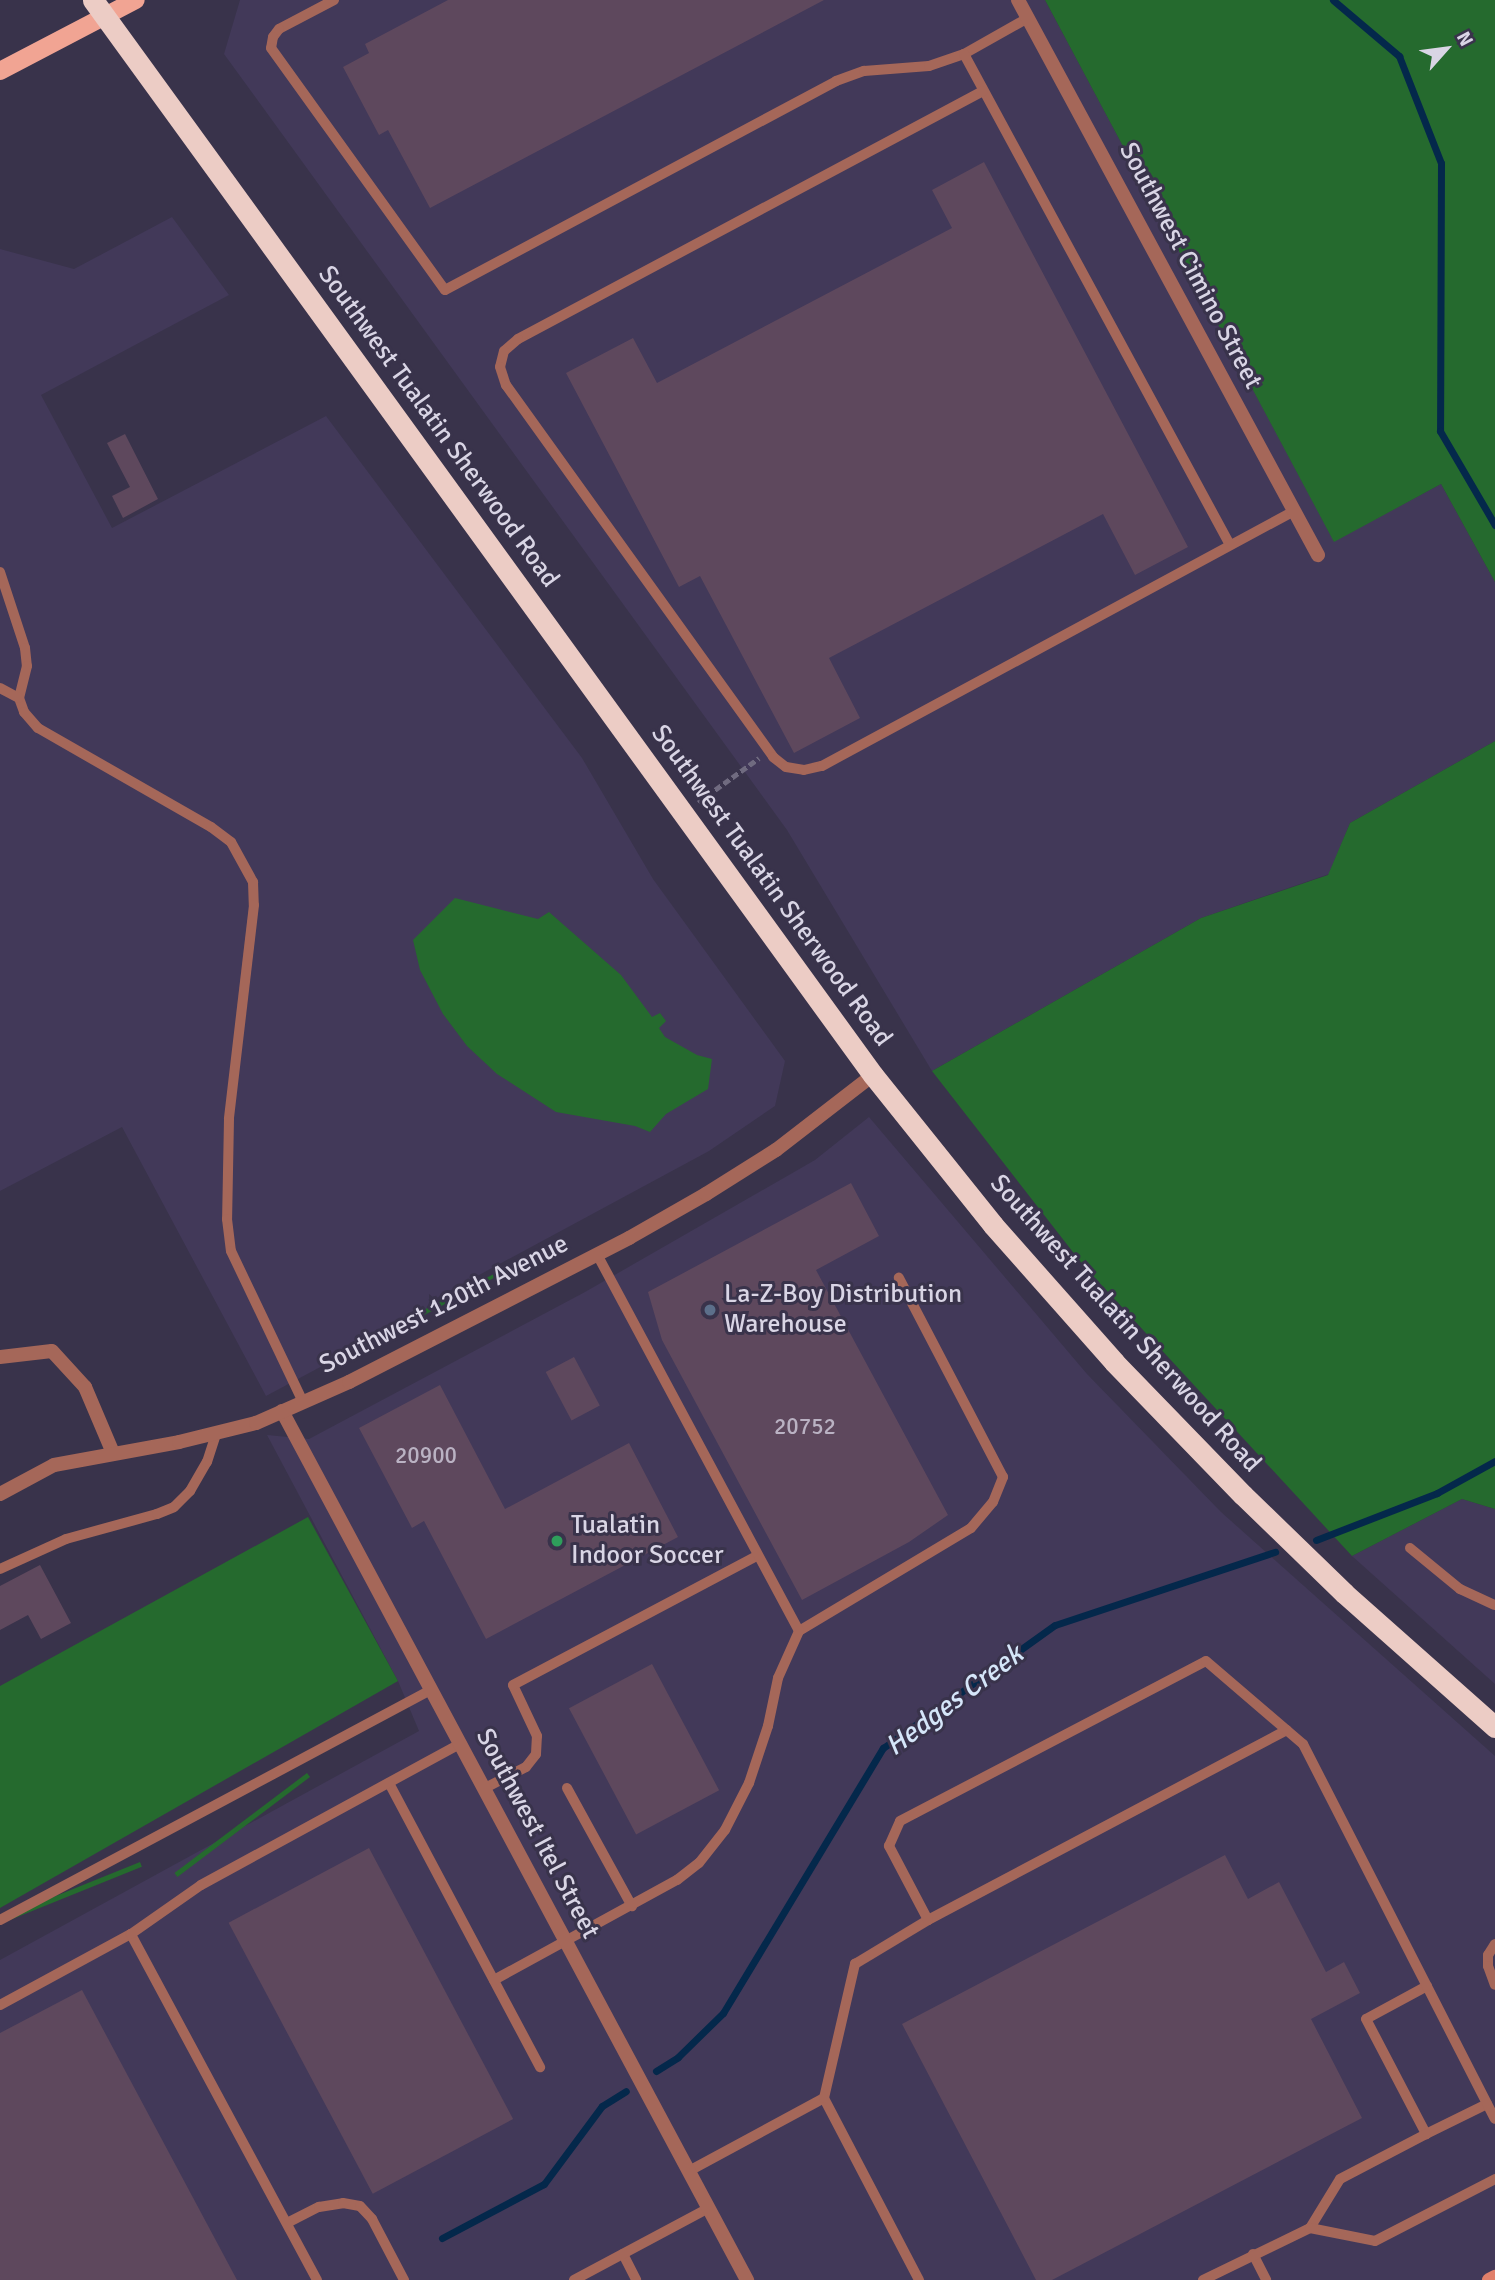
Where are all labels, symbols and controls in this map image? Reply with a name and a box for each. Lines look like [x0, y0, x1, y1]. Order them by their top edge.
north arrow [1411, 14, 1481, 84]
text: N [1451, 28, 1478, 51]
street label: Southwest Cimino Street [1112, 138, 1268, 394]
street label: Southwest Tualatin Sherwood Road [311, 260, 565, 594]
street label: Southwest Tualatin Sherwood Road [644, 719, 898, 1053]
street label: Southwest Tualatin Sherwood Road [983, 1169, 1267, 1479]
street label: Southwest 120th Avenue [314, 1229, 574, 1381]
place label: La-Z-Boy Distribution Warehouse [724, 1279, 962, 1340]
marker: La-Z-Boy Distribution Warehouse [702, 1302, 718, 1318]
house number: 20752 [774, 1413, 836, 1441]
house number: 20900 [395, 1442, 457, 1470]
place label: Tualatin Indoor Soccer [571, 1510, 724, 1572]
marker: Tualatin Indoor Soccer [549, 1533, 565, 1549]
water label: Hedges Creek [879, 1637, 1029, 1763]
street label: Southwest Itel Street [468, 1724, 606, 1944]

